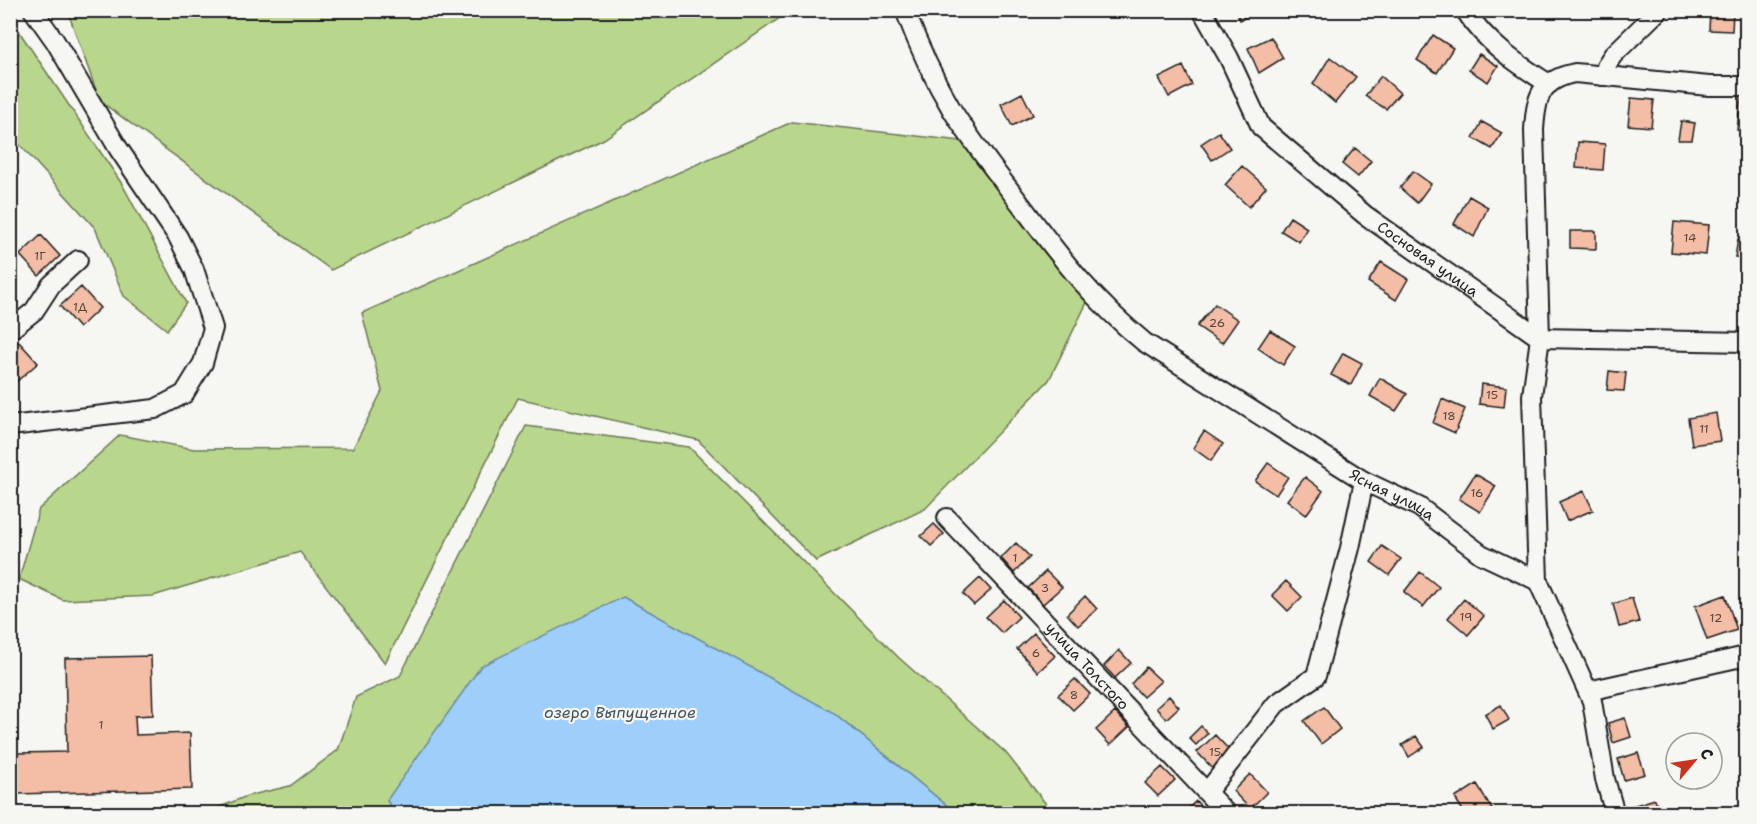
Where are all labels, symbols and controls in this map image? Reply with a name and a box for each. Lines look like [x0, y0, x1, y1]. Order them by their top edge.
street label: Сосновая улица [1373, 217, 1483, 302]
house number: 14 [1684, 230, 1696, 246]
house number: 1Г [34, 248, 46, 264]
house number: 1Д [73, 299, 87, 315]
house number: 26 [1209, 315, 1225, 331]
house number: 15 [1486, 387, 1498, 403]
house number: 18 [1442, 408, 1456, 424]
house number: 11 [1699, 421, 1709, 437]
street label: Ясная улица [1346, 464, 1439, 526]
house number: 16 [1470, 485, 1484, 501]
house number: 1 [1012, 550, 1018, 566]
house number: 3 [1041, 580, 1049, 596]
house number: 19 [1460, 609, 1472, 625]
house number: 12 [1710, 610, 1722, 626]
street label: улица Толстого [1041, 618, 1134, 714]
house number: 6 [1032, 645, 1040, 661]
house number: 8 [1070, 687, 1078, 703]
water label: озеро Выпущенное [544, 702, 696, 723]
house number: 1 [98, 717, 104, 733]
north arrow [1664, 731, 1724, 791]
house number: 15 [1209, 744, 1221, 760]
text: С [1695, 745, 1718, 764]

